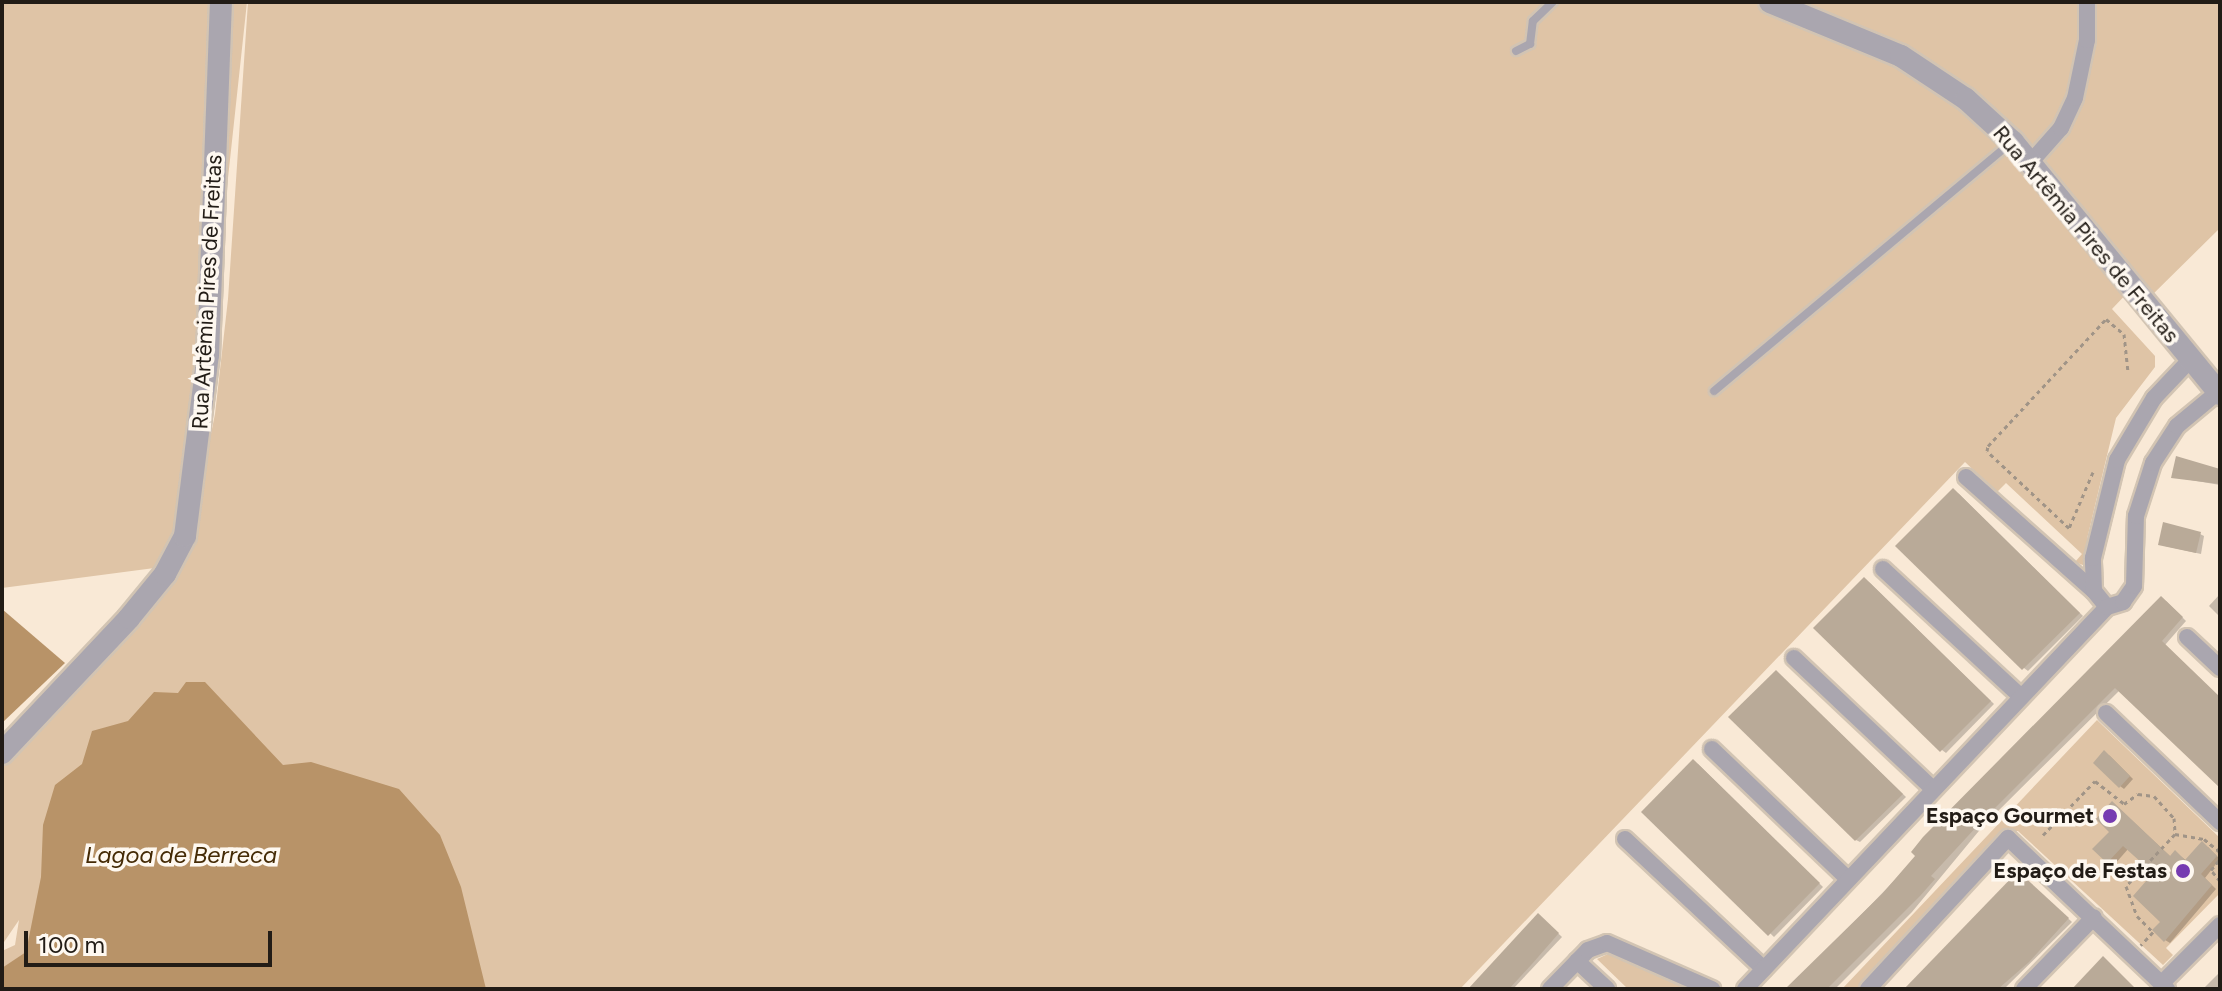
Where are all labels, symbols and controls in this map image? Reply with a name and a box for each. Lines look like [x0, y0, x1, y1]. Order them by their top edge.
street label: Rua Artêmia Pires de Freitas [1987, 120, 2185, 348]
street label: Rua Artêmia Pires de Freitas [187, 154, 227, 430]
place label: Espaço Gourmet [1926, 803, 2094, 829]
marker: Espaço Gourmet [2101, 807, 2119, 825]
water label: Lagoa de Berreca [85, 841, 277, 869]
place label: Espaço de Festas [1993, 858, 2167, 884]
marker: Espaço de Festas [2174, 862, 2192, 880]
scale bar [28, 915, 276, 965]
text: 100 m [38, 930, 105, 959]

